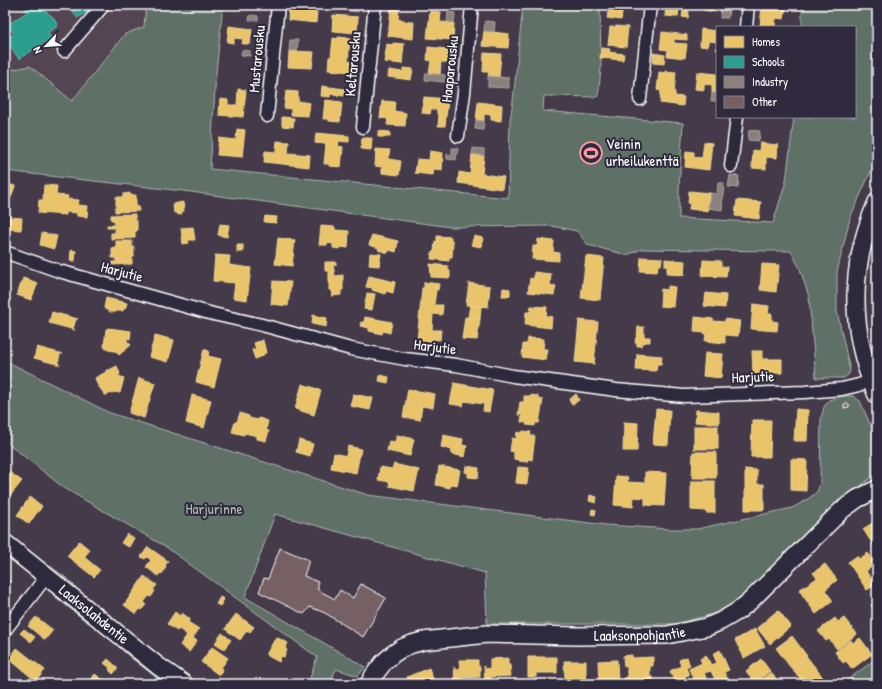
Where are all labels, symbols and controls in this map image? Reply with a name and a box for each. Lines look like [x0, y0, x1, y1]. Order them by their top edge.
street label: Mustarousku [243, 24, 270, 94]
north arrow [26, 26, 66, 66]
legend [716, 26, 856, 118]
street label: Keltarousku [339, 31, 366, 97]
text: Homes [752, 33, 780, 50]
street label: Haaparousku [436, 35, 463, 103]
text: N [29, 45, 45, 56]
text: Schools [752, 53, 785, 70]
text: Industry [752, 73, 788, 90]
text: Other [752, 93, 778, 110]
place label: Veinin urheilukenttä [606, 133, 679, 171]
sports icon: Veinin urheilukenttä [578, 140, 604, 166]
street label: Harjutie [99, 256, 145, 287]
street label: Harjutie [413, 333, 458, 360]
street label: Harjutie [731, 365, 775, 388]
park label: Harjurinne [186, 498, 242, 519]
street label: Laaksolahdentie [55, 579, 134, 649]
street label: Laaksonpohjantie [594, 621, 687, 646]

